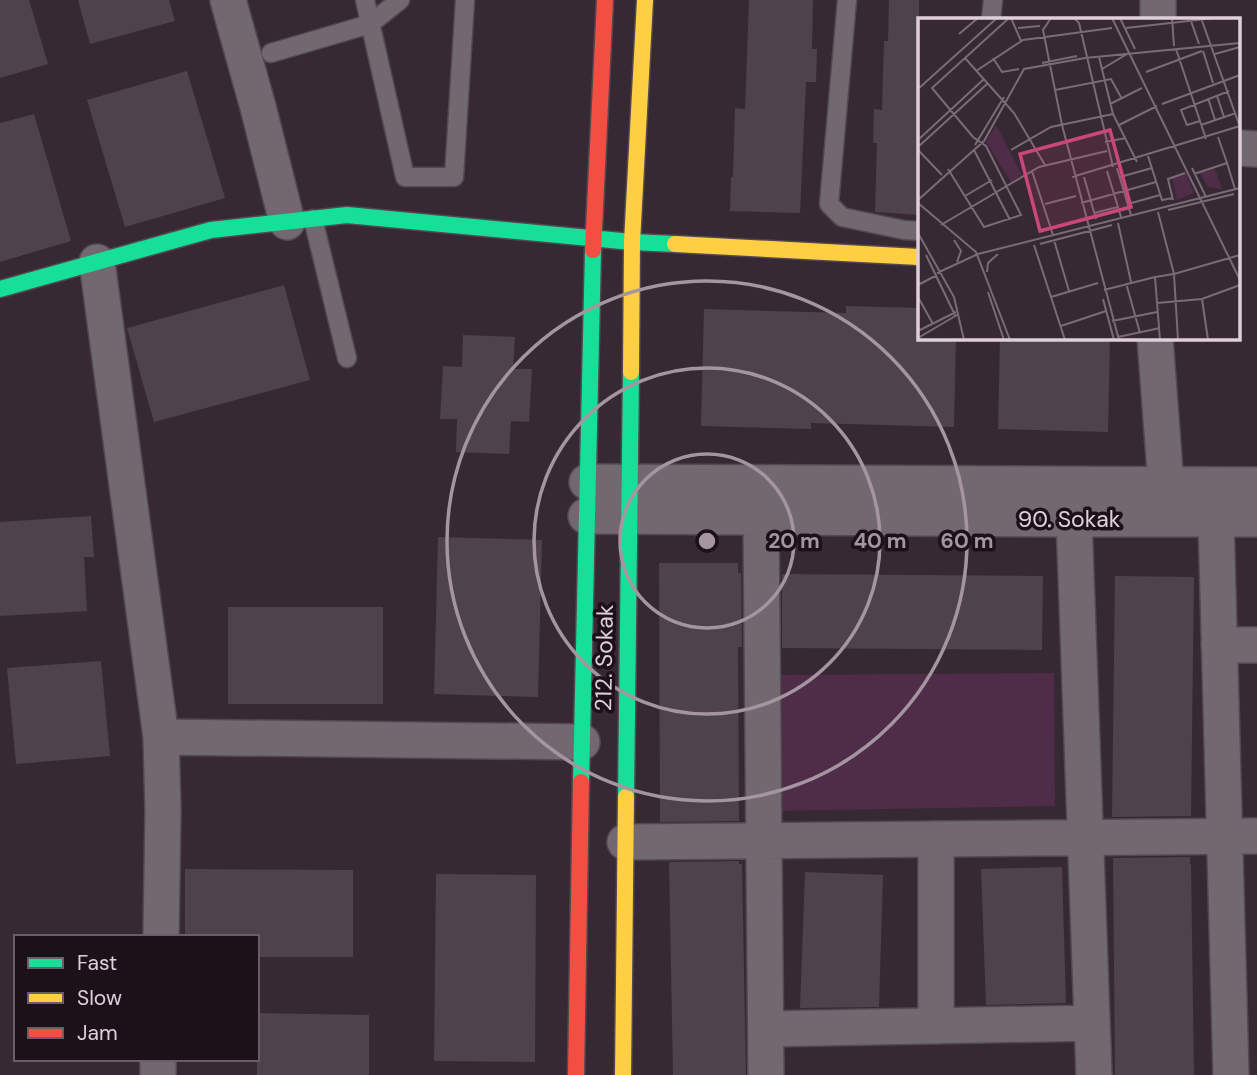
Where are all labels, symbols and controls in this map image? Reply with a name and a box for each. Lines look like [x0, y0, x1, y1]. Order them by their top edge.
inset map [918, 18, 1240, 340]
street label: 90. Sokak [1018, 504, 1121, 534]
text: 20 m [768, 527, 820, 555]
text: 40 m [853, 527, 907, 555]
text: 60 m [941, 527, 993, 555]
centre of rings [695, 529, 719, 553]
street label: 212. Sokak [588, 604, 620, 712]
legend [14, 935, 259, 1061]
text: Fast [77, 949, 117, 977]
text: Slow [77, 984, 122, 1012]
text: Jam [77, 1019, 118, 1047]

